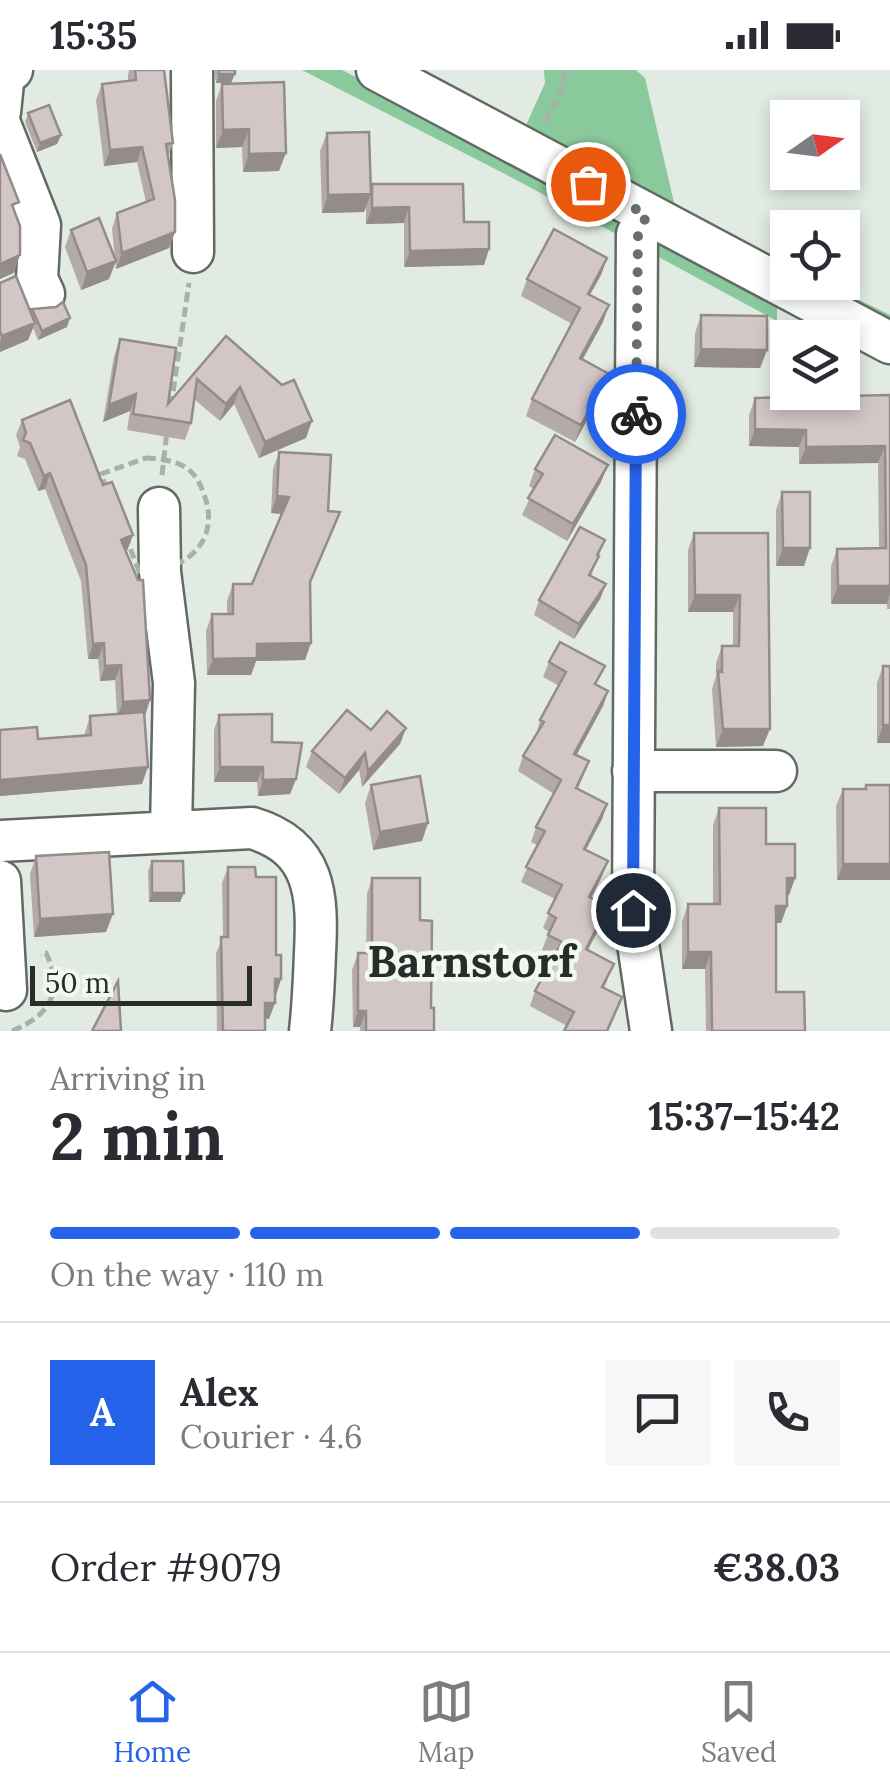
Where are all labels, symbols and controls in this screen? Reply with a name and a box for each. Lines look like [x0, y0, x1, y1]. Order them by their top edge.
text: 15:35 [50, 11, 137, 59]
north arrow [770, 100, 860, 190]
map controls [770, 100, 860, 410]
pin [546, 142, 631, 227]
icon: bag [561, 157, 616, 212]
button: locate [770, 210, 860, 300]
button: layers [770, 320, 860, 410]
courier [586, 364, 686, 464]
icon: bike [609, 387, 664, 442]
pin [591, 868, 676, 953]
icon: home [606, 883, 661, 938]
district label: Barnstorf [367, 932, 578, 989]
scale bar [30, 961, 252, 1006]
text: 50 m [45, 965, 110, 1001]
text: Arriving in [50, 1058, 206, 1099]
text: 15:37–15:42 [648, 1092, 840, 1140]
text: 2 min [50, 1095, 224, 1178]
text: On the way · 110 m [50, 1254, 324, 1295]
button: chat [605, 1360, 710, 1465]
button: phone [735, 1360, 840, 1465]
text: Alex [180, 1368, 259, 1416]
text: A [90, 1388, 115, 1436]
text: Courier · 4.6 [180, 1416, 362, 1457]
text: Order #9079 [50, 1543, 282, 1591]
text: €38.03 [713, 1543, 840, 1591]
tab: Home [113, 1674, 191, 1770]
tab: Map [418, 1674, 474, 1770]
tab: Saved [701, 1674, 777, 1770]

